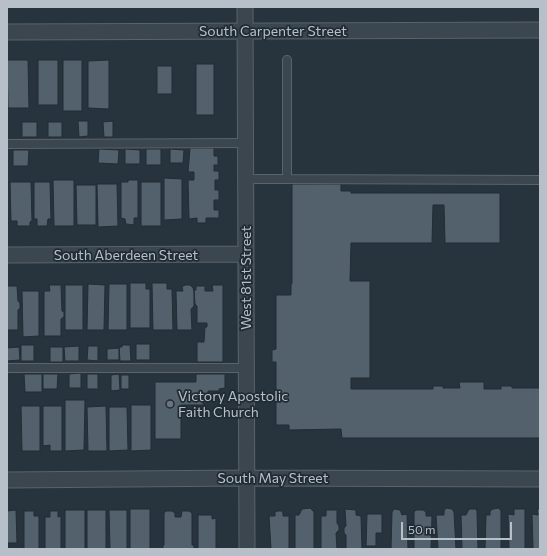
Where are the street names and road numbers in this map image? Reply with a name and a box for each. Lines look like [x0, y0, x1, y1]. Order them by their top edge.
street label: South Carpenter Street [199, 23, 347, 39]
street label: West 81st Street [238, 226, 254, 330]
street label: South Aberdeen Street [54, 247, 198, 263]
street label: South May Street [218, 470, 328, 486]

